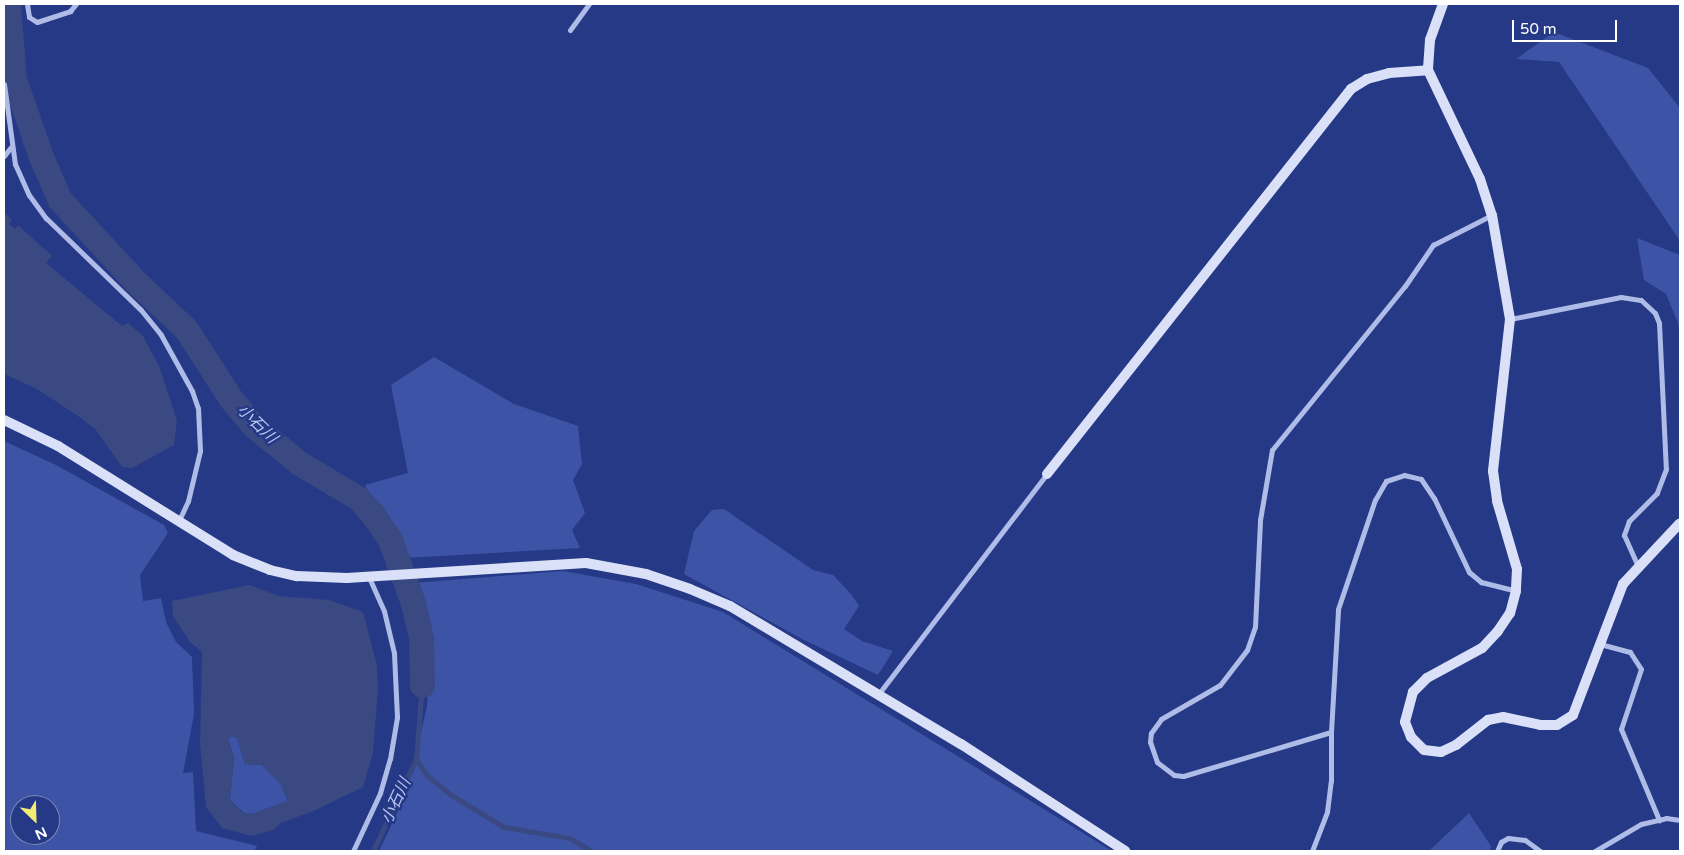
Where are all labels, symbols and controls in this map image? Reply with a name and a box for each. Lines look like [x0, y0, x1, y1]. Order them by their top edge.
scale bar [1514, 10, 1619, 42]
text: 50 m [1520, 20, 1557, 38]
water label: 小石川 [233, 400, 281, 448]
water label: 小石川 [377, 775, 415, 827]
north arrow [10, 795, 60, 845]
text: N [32, 823, 49, 843]

